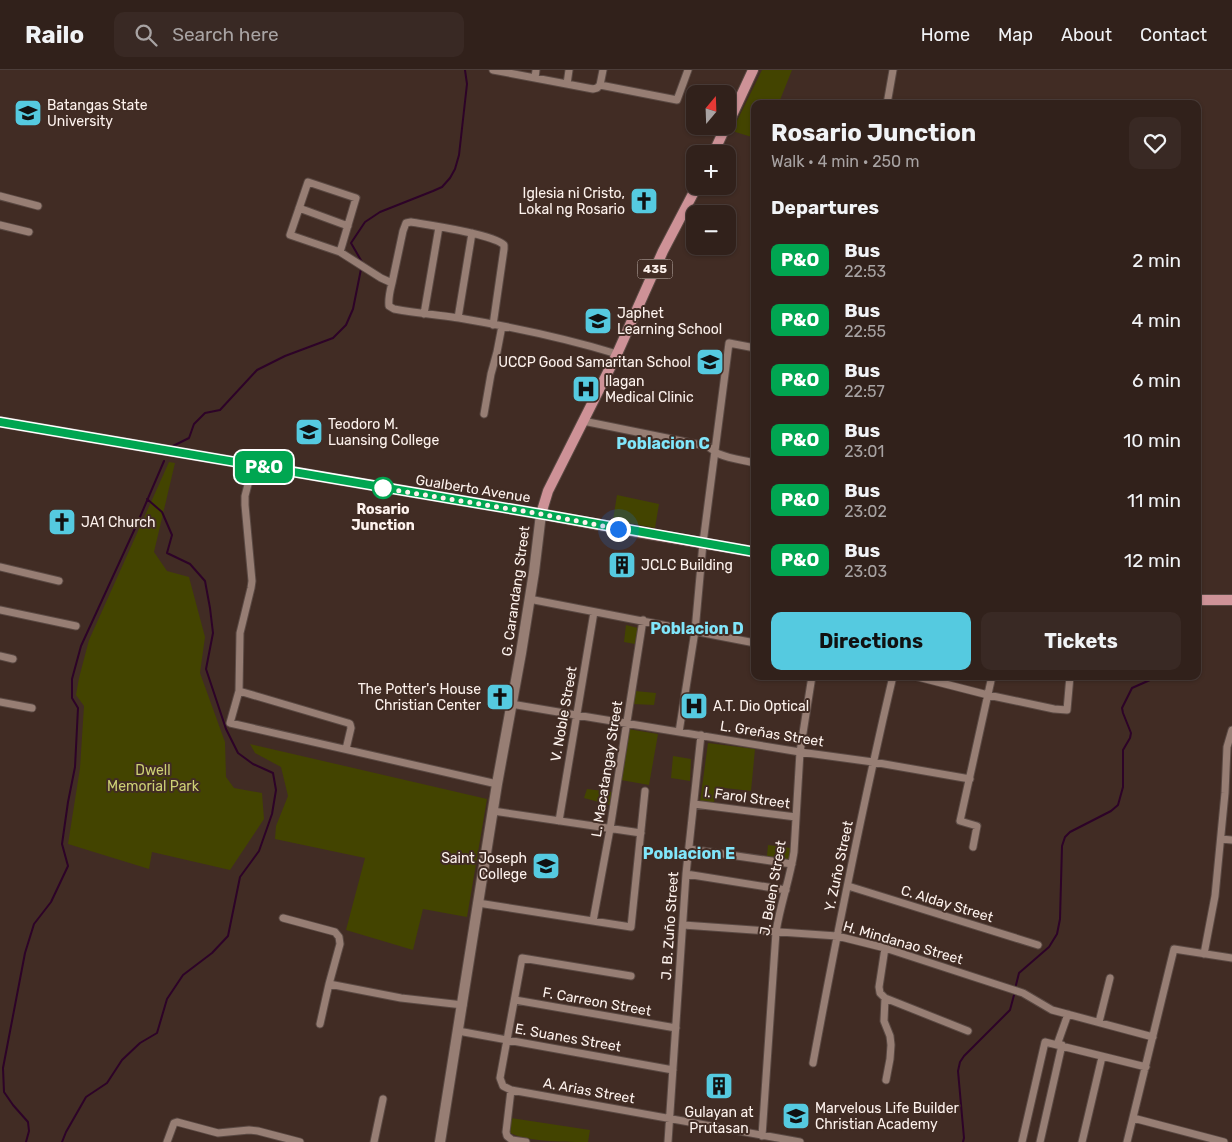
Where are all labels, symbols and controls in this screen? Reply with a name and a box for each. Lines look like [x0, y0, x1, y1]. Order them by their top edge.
search box [114, 12, 464, 57]
text: Railo [25, 21, 84, 49]
icon: search [132, 21, 160, 49]
text: Search here [172, 23, 279, 46]
text: Home [921, 24, 970, 46]
text: Map [998, 24, 1033, 46]
text: About [1061, 24, 1112, 46]
text: Contact [1140, 24, 1207, 46]
north arrow [686, 85, 736, 135]
map controls [686, 85, 736, 255]
place label: Batangas State University [47, 97, 148, 130]
school or university icon: Batangas State University [13, 98, 43, 128]
button: heart [1129, 117, 1181, 169]
text: Rosario Junction [771, 119, 976, 147]
button: + [686, 145, 736, 195]
text: Walk · 4 min · 250 m [771, 152, 919, 171]
place label: Iglesia ni Cristo, Lokal ng Rosario [519, 185, 625, 218]
church icon: Iglesia ni Cristo, Lokal ng Rosario [629, 186, 659, 216]
text: Departures [771, 196, 879, 219]
button: − [686, 205, 736, 255]
text: Bus [844, 239, 880, 262]
text: P&O [781, 249, 819, 271]
text: 2 min [1132, 249, 1181, 272]
road number: 435 [638, 260, 672, 278]
text: 22:53 [844, 262, 886, 281]
text: Bus [844, 299, 880, 322]
place label: Japhet Learning School [617, 305, 722, 338]
school or university icon: Japhet Learning School [583, 306, 613, 336]
text: P&O [781, 309, 819, 331]
text: 4 min [1132, 309, 1181, 332]
text: 22:55 [844, 322, 886, 341]
school or university icon: UCCP Good Samaritan School [695, 347, 725, 377]
place label: UCCP Good Samaritan School [498, 354, 691, 371]
text: Bus [844, 359, 880, 382]
text: P&O [781, 369, 819, 391]
text: 6 min [1132, 369, 1181, 392]
place label: Ilagan Medical Clinic [605, 373, 694, 406]
hospital icon: Ilagan Medical Clinic [571, 374, 601, 404]
text: 22:57 [844, 382, 885, 401]
place label: Teodoro M. Luansing College [328, 416, 439, 449]
school or university icon: Teodoro M. Luansing College [294, 417, 324, 447]
text: Bus [844, 419, 880, 442]
text: P&O [781, 429, 819, 451]
text: 10 min [1123, 429, 1181, 452]
district label: Poblacion C [616, 434, 710, 453]
text: 23:01 [844, 442, 884, 461]
line badge: P&O [235, 451, 293, 483]
text: P&O [245, 456, 283, 478]
street label: Gualberto Avenue [414, 472, 532, 507]
marker: Rosario Junction [372, 477, 394, 499]
text: Bus [844, 479, 880, 502]
text: P&O [781, 489, 819, 511]
text: 11 min [1127, 489, 1181, 512]
place label: Rosario Junction [351, 501, 415, 534]
text: 23:02 [844, 502, 887, 521]
church icon: JA1 Church [47, 507, 77, 537]
place label: JA1 Church [81, 514, 156, 531]
your location [606, 517, 631, 542]
street label: G. Carandang Street [498, 524, 534, 657]
text: Bus [844, 539, 880, 562]
text: P&O [781, 549, 819, 571]
text: 12 min [1124, 549, 1181, 572]
building icon: JCLC Building [607, 550, 637, 580]
place label: JCLC Building [641, 557, 733, 574]
text: 23:03 [844, 562, 887, 581]
button: Directions [771, 612, 971, 670]
button: Tickets [981, 612, 1181, 670]
district label: Poblacion D [650, 619, 744, 638]
street label: V. Noble Street [547, 665, 581, 763]
place label: The Potter's House Christian Center [358, 681, 482, 714]
church icon: The Potter's House Christian Center [485, 682, 515, 712]
hospital icon: A.T. Dio Optical [679, 691, 709, 721]
place label: A.T. Dio Optical [713, 698, 809, 715]
street label: L. Macatangay Street [588, 699, 626, 838]
street label: L. Greñas Street [719, 717, 826, 751]
park label: Dwell Memorial Park [107, 762, 200, 795]
street label: I. Farol Street [703, 784, 792, 813]
street label: Y. Zuño Street [821, 819, 857, 913]
street label: J. Belen Street [756, 839, 790, 937]
district label: Poblacion E [643, 844, 735, 863]
place label: Saint Joseph College [441, 850, 527, 883]
school or university icon: Saint Joseph College [531, 851, 561, 881]
street label: J. B. Zuño Street [658, 871, 682, 981]
street label: C. Alday Street [899, 882, 996, 926]
street label: H. Mindanao Street [841, 918, 965, 968]
street label: F. Carreon Street [541, 984, 653, 1020]
street label: E. Suanes Street [513, 1020, 623, 1056]
building icon: Gulayan at Prutasan [704, 1071, 734, 1101]
street label: A. Arias Street [542, 1075, 637, 1108]
place label: Marvelous Life Builder Christian Academy [815, 1100, 959, 1133]
school or university icon: Marvelous Life Builder Christian Academy [781, 1101, 811, 1131]
place label: Gulayan at Prutasan [684, 1104, 754, 1137]

